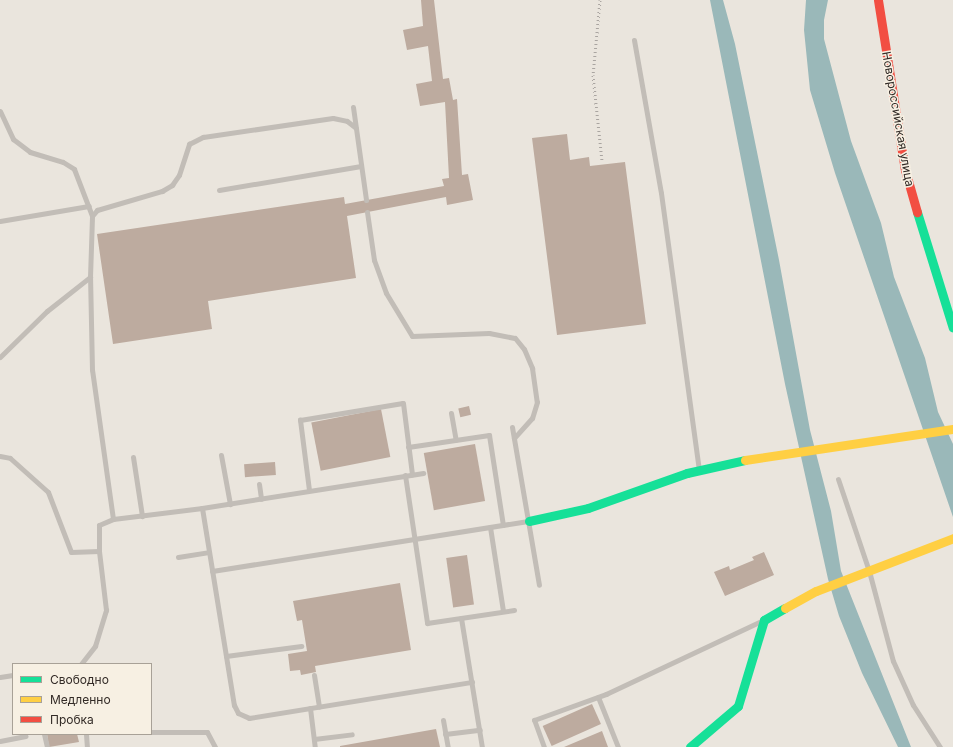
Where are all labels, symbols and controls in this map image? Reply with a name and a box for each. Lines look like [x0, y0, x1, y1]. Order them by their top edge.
street label: Новороссийская улица [879, 50, 917, 188]
legend [12, 663, 152, 735]
text: Свободно [50, 672, 109, 687]
text: Медленно [50, 692, 111, 707]
text: Пробка [50, 712, 94, 727]

